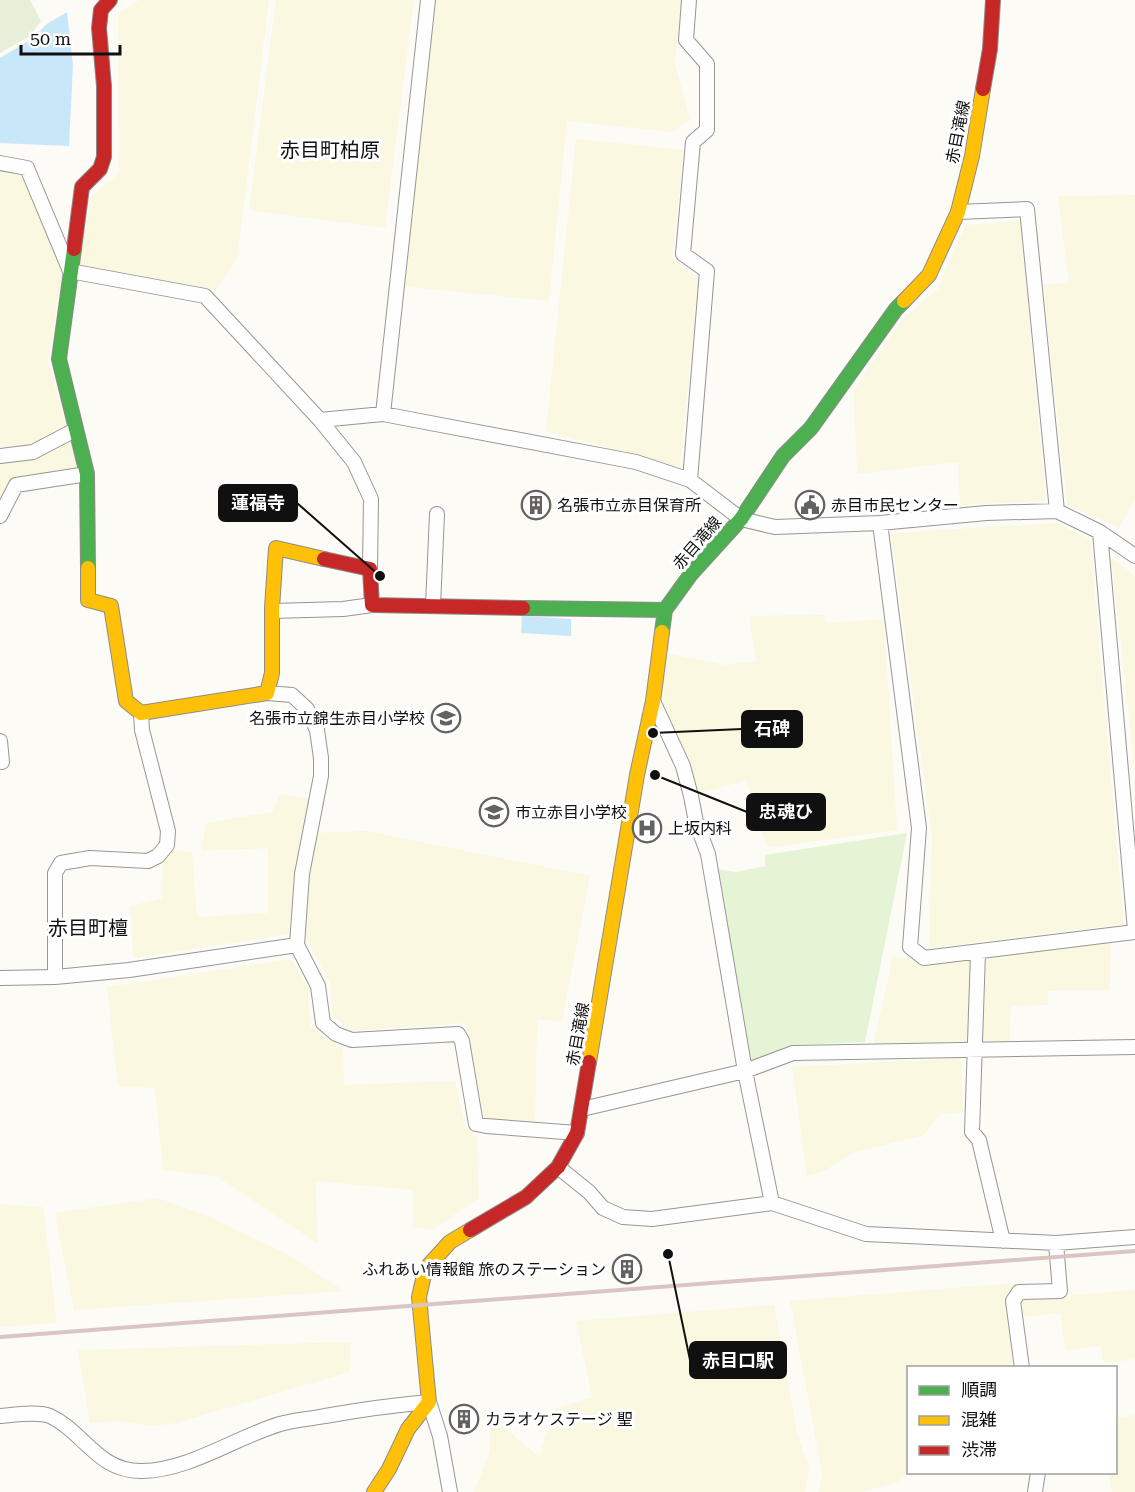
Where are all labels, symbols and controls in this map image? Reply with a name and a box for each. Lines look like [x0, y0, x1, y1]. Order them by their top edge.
scale bar [21, 18, 120, 56]
text: 50 m [30, 28, 71, 49]
street label: 赤目滝線 [943, 99, 973, 165]
district label: 赤目町柏原 [280, 138, 380, 162]
callout: 蓮福寺 [219, 485, 297, 521]
building icon: 名張市立赤目保育所 [520, 489, 552, 521]
public building icon: 赤目市民センター [794, 489, 826, 521]
text: 蓮福寺 [231, 492, 285, 513]
place label: 名張市立赤目保育所 [557, 496, 701, 515]
place label: 赤目市民センター [831, 496, 959, 515]
street label: 赤目滝線 [669, 513, 725, 573]
school or university icon: 名張市立錦生赤目小学校 [430, 702, 462, 734]
place label: 名張市立錦生赤目小学校 [249, 709, 425, 728]
callout: 石碑 [742, 711, 802, 747]
text: 石碑 [754, 718, 790, 739]
callout: 忠魂ひ [747, 794, 825, 830]
school or university icon: 市立赤目小学校 [478, 796, 510, 828]
text: 忠魂ひ [759, 801, 813, 822]
place label: 市立赤目小学校 [515, 803, 627, 822]
hospital icon: 上坂内科 [631, 812, 663, 844]
place label: 上坂内科 [668, 819, 732, 838]
district label: 赤目町檀 [48, 916, 128, 940]
street label: 赤目滝線 [563, 1001, 593, 1067]
building icon: ふれあい情報館 旅のステーション [611, 1253, 643, 1285]
place label: ふれあい情報館 旅のステーション [362, 1260, 606, 1279]
callout: 赤目口駅 [690, 1342, 786, 1378]
text: 赤目口駅 [702, 1350, 774, 1371]
legend [907, 1366, 1117, 1474]
text: 順調 [961, 1379, 997, 1400]
building icon: カラオケステージ 聖 [448, 1403, 480, 1435]
text: 混雑 [961, 1409, 997, 1430]
place label: カラオケステージ 聖 [485, 1410, 633, 1429]
text: 渋滞 [961, 1439, 997, 1460]

